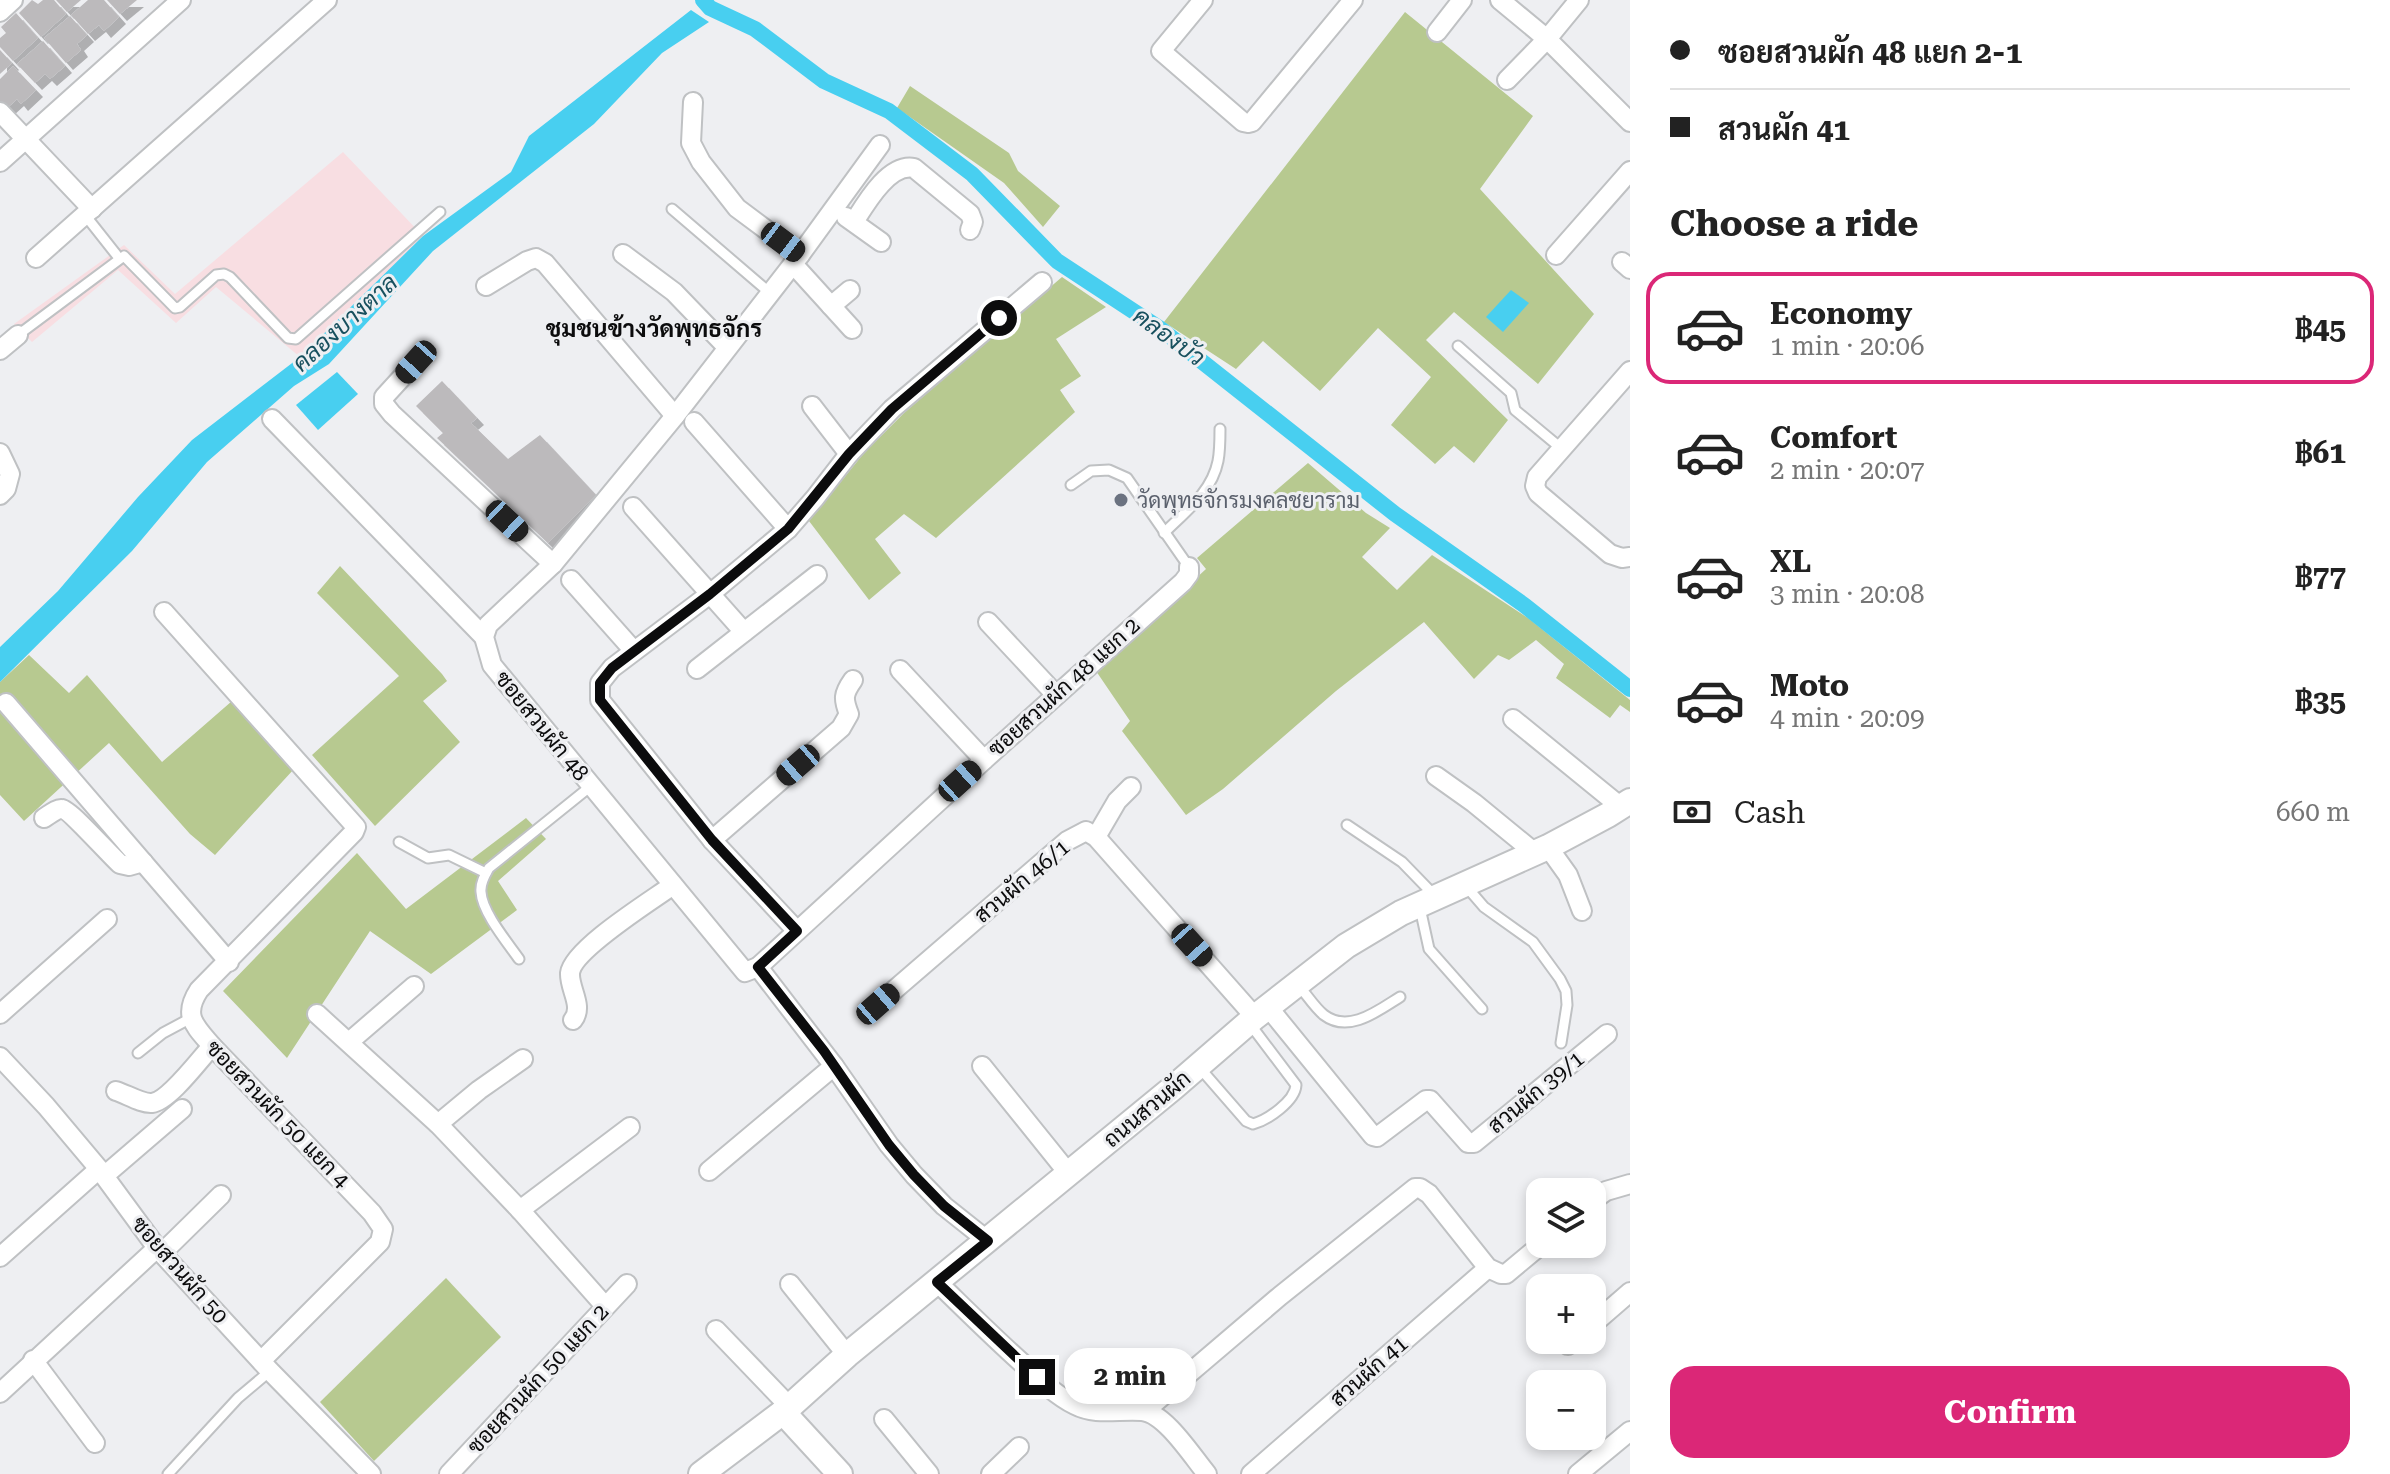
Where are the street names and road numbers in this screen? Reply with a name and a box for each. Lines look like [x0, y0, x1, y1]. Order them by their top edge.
street label: ซอยสวนผัก 48 แยก 2 [982, 612, 1145, 762]
street label: ซอยสวนผัก 48 [490, 666, 595, 786]
street label: สวนผัก 46/1 [969, 833, 1075, 928]
street label: ซอยสวนผัก 50 แยก 4 [201, 1034, 356, 1193]
street label: สวนผัก 39/1 [1482, 1045, 1589, 1138]
street label: ถนนสวนผัก [1098, 1065, 1195, 1152]
street label: ซอยสวนผัก 50 [127, 1211, 234, 1329]
street label: ซอยสวนผัก 50 แยก 2 [462, 1298, 614, 1459]
street label: สวนผัก 41 [1324, 1330, 1413, 1411]

